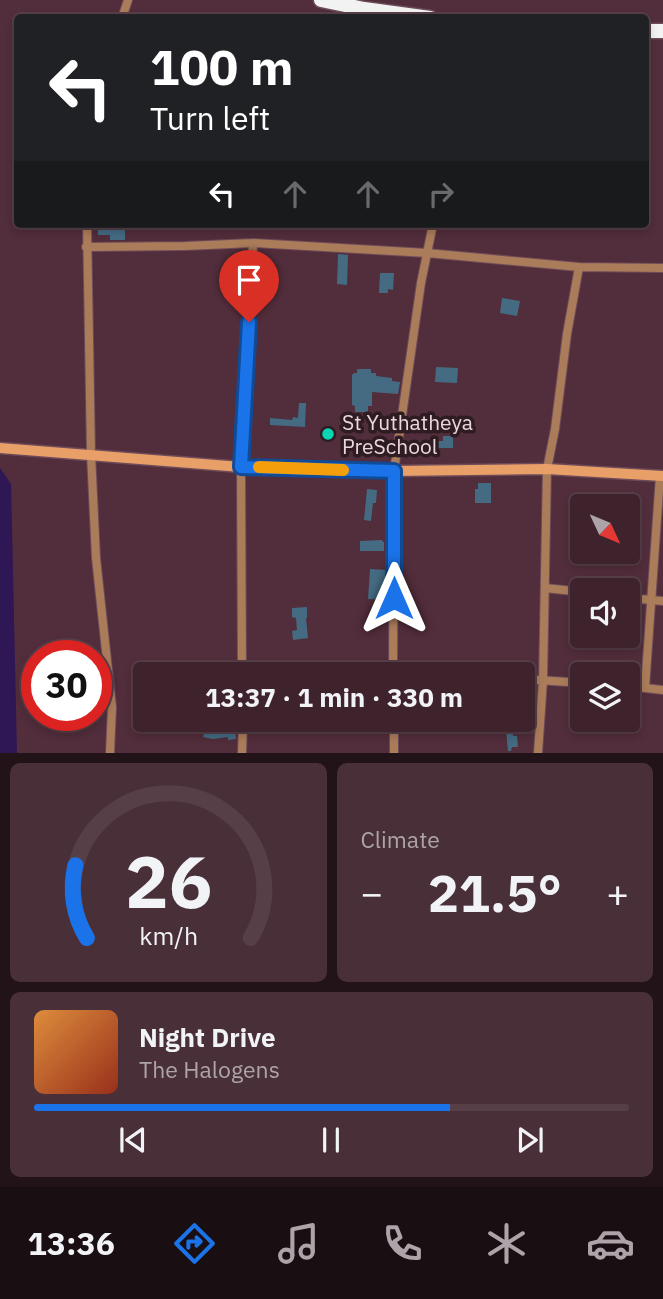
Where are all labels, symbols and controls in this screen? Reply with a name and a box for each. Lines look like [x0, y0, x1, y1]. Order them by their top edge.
text: 100 m [150, 35, 294, 98]
icon: left [35, 42, 126, 133]
text: Turn left [150, 97, 270, 139]
icon: left [203, 175, 241, 213]
icon: ahead [276, 175, 314, 213]
icon: ahead [349, 175, 387, 213]
icon: right [422, 175, 460, 213]
pin [219, 250, 279, 322]
icon: arrive [230, 261, 268, 299]
place label: St Yuthatheya PreSchool [342, 408, 473, 460]
marker: St Yuthatheya PreSchool [320, 426, 336, 442]
north arrow [570, 494, 640, 564]
map controls [570, 494, 640, 732]
position arrow [357, 561, 431, 635]
button: sound [570, 578, 640, 648]
speed limit sign: 30 [21, 640, 112, 731]
button: layers [570, 662, 640, 732]
text: 13:37 · 1 min · 330 m [205, 680, 463, 714]
text: Climate [361, 824, 440, 854]
text: 26 [125, 834, 212, 929]
text: 21.5° [428, 859, 562, 926]
text: − [361, 868, 383, 917]
text: + [606, 868, 629, 917]
text: km/h [139, 919, 198, 952]
text: Night Drive [139, 1020, 276, 1054]
text: The Halogens [139, 1054, 280, 1084]
icon: previous [114, 1121, 152, 1159]
icon: pause [312, 1121, 350, 1159]
icon: next [511, 1121, 549, 1159]
icon: directions [170, 1219, 219, 1268]
icon: music [274, 1219, 323, 1268]
icon: phone [378, 1219, 427, 1268]
icon: climate [482, 1219, 531, 1268]
icon: car [586, 1219, 635, 1268]
text: 13:36 [28, 1222, 115, 1264]

